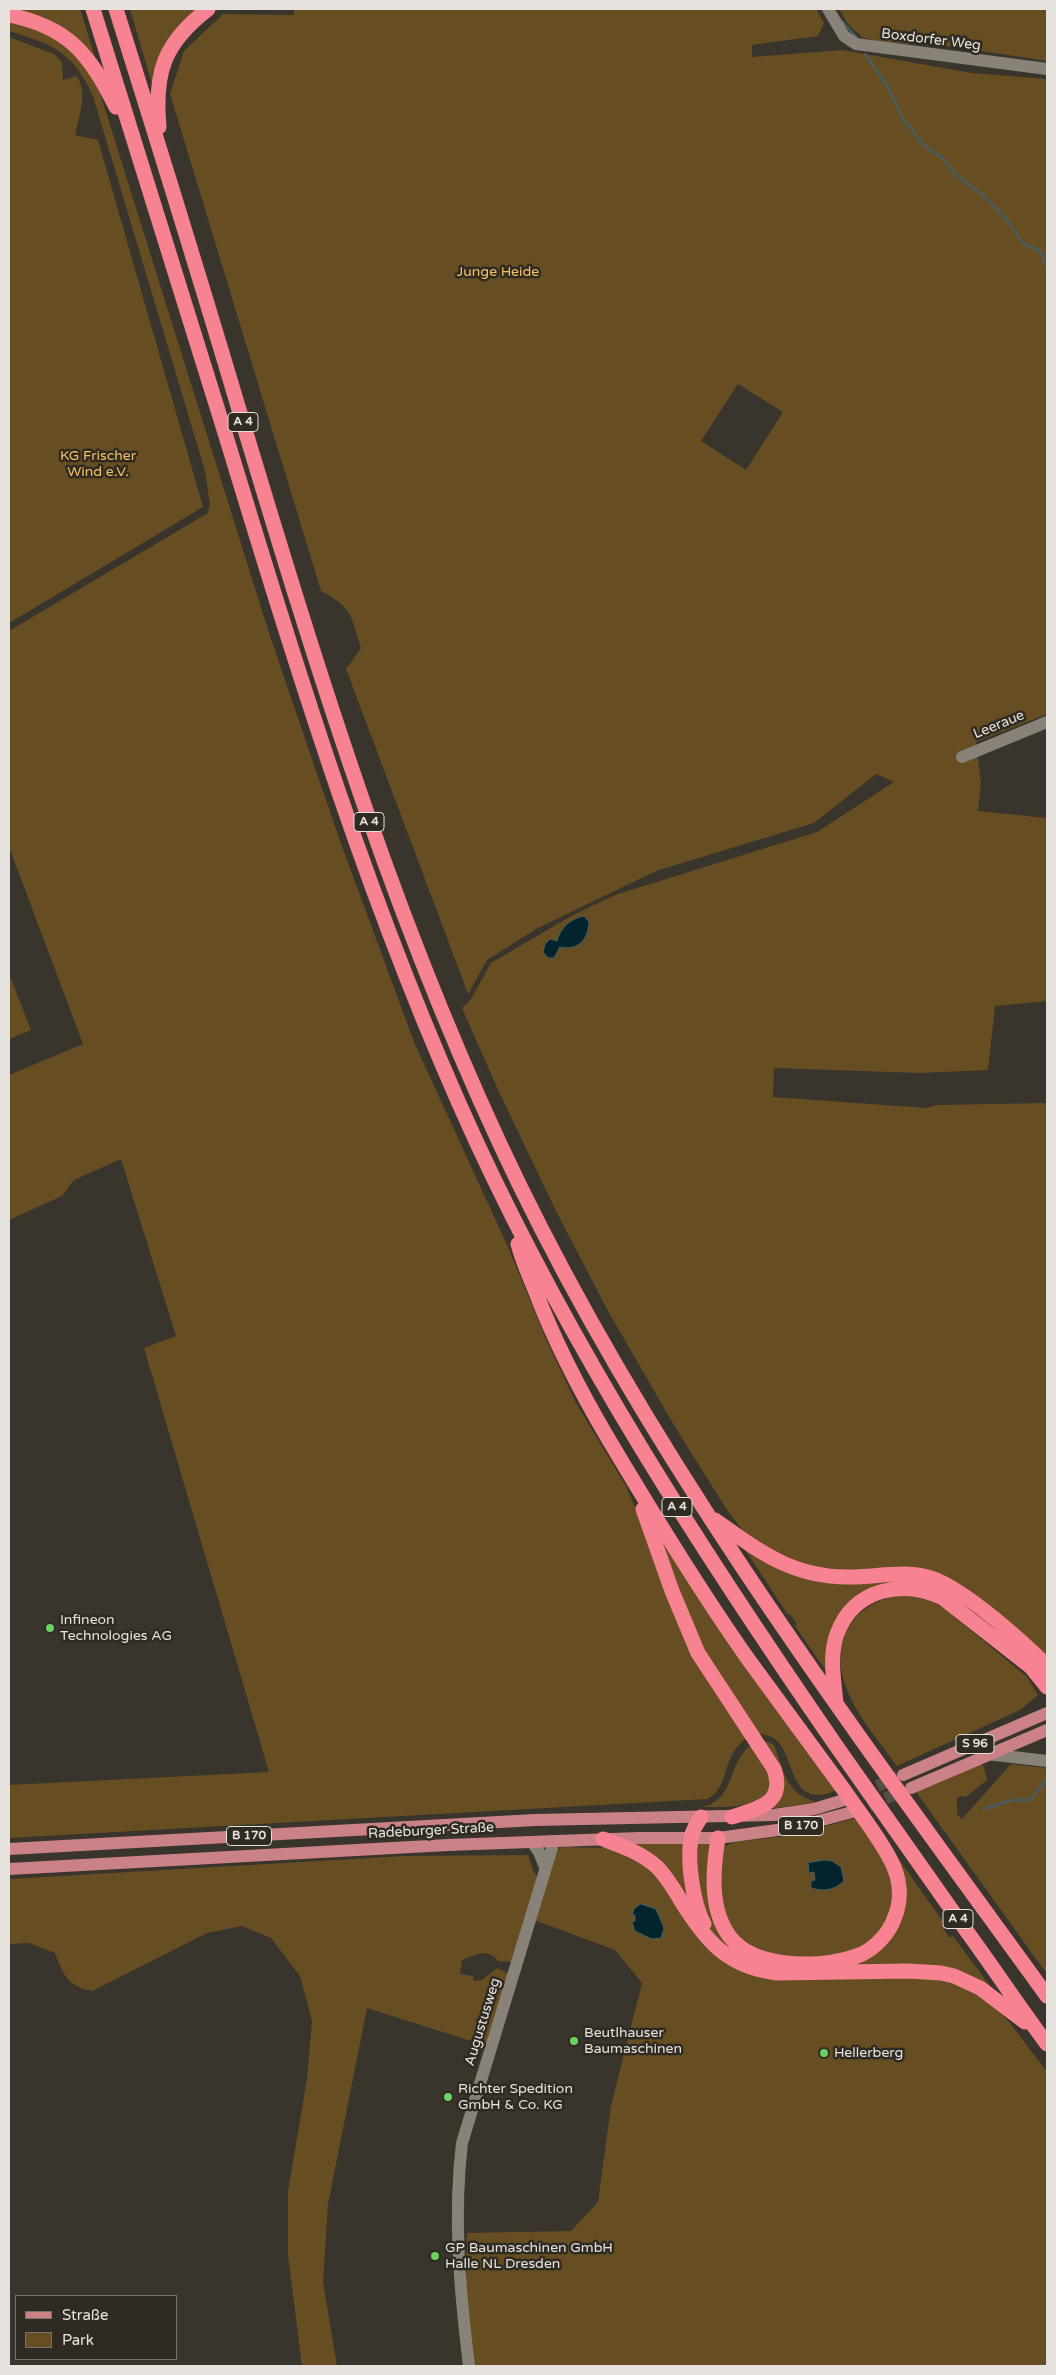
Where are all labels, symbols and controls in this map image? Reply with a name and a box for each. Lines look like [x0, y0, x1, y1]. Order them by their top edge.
street label: Boxdorfer Weg [880, 26, 982, 54]
park label: Junge Heide [457, 264, 539, 280]
road number: A 4 [228, 412, 258, 432]
park label: KG Frischer Wind e.V. [60, 448, 136, 481]
street label: Leeraue [971, 707, 1027, 743]
road number: A 4 [354, 812, 384, 832]
road number: A 4 [662, 1498, 692, 1516]
place label: Infineon Technologies AG [60, 1612, 172, 1644]
marker: Infineon Technologies AG [44, 1622, 56, 1634]
road number: S 96 [956, 1735, 994, 1754]
road number: B 170 [778, 1816, 824, 1835]
street label: Radeburger Straße [368, 1819, 494, 1843]
road number: B 170 [226, 1826, 272, 1845]
road number: A 4 [943, 1910, 973, 1928]
street label: Augustusweg [462, 1976, 504, 2068]
place label: Beutlhauser Baumaschinen [584, 2025, 682, 2058]
marker: Beutlhauser Baumaschinen [568, 2035, 580, 2047]
place label: Hellerberg [834, 2045, 903, 2061]
marker: Hellerberg [818, 2047, 830, 2059]
place label: Richter Spedition GmbH & Co. KG [458, 2081, 573, 2114]
marker: Richter Spedition GmbH & Co. KG [442, 2091, 454, 2103]
place label: GP Baumaschinen GmbH Halle NL Dresden [445, 2240, 613, 2272]
marker: GP Baumaschinen GmbH Halle NL Dresden [429, 2250, 441, 2262]
legend [15, 2295, 178, 2360]
text: Straße [62, 2306, 108, 2324]
text: Park [62, 2331, 94, 2349]

